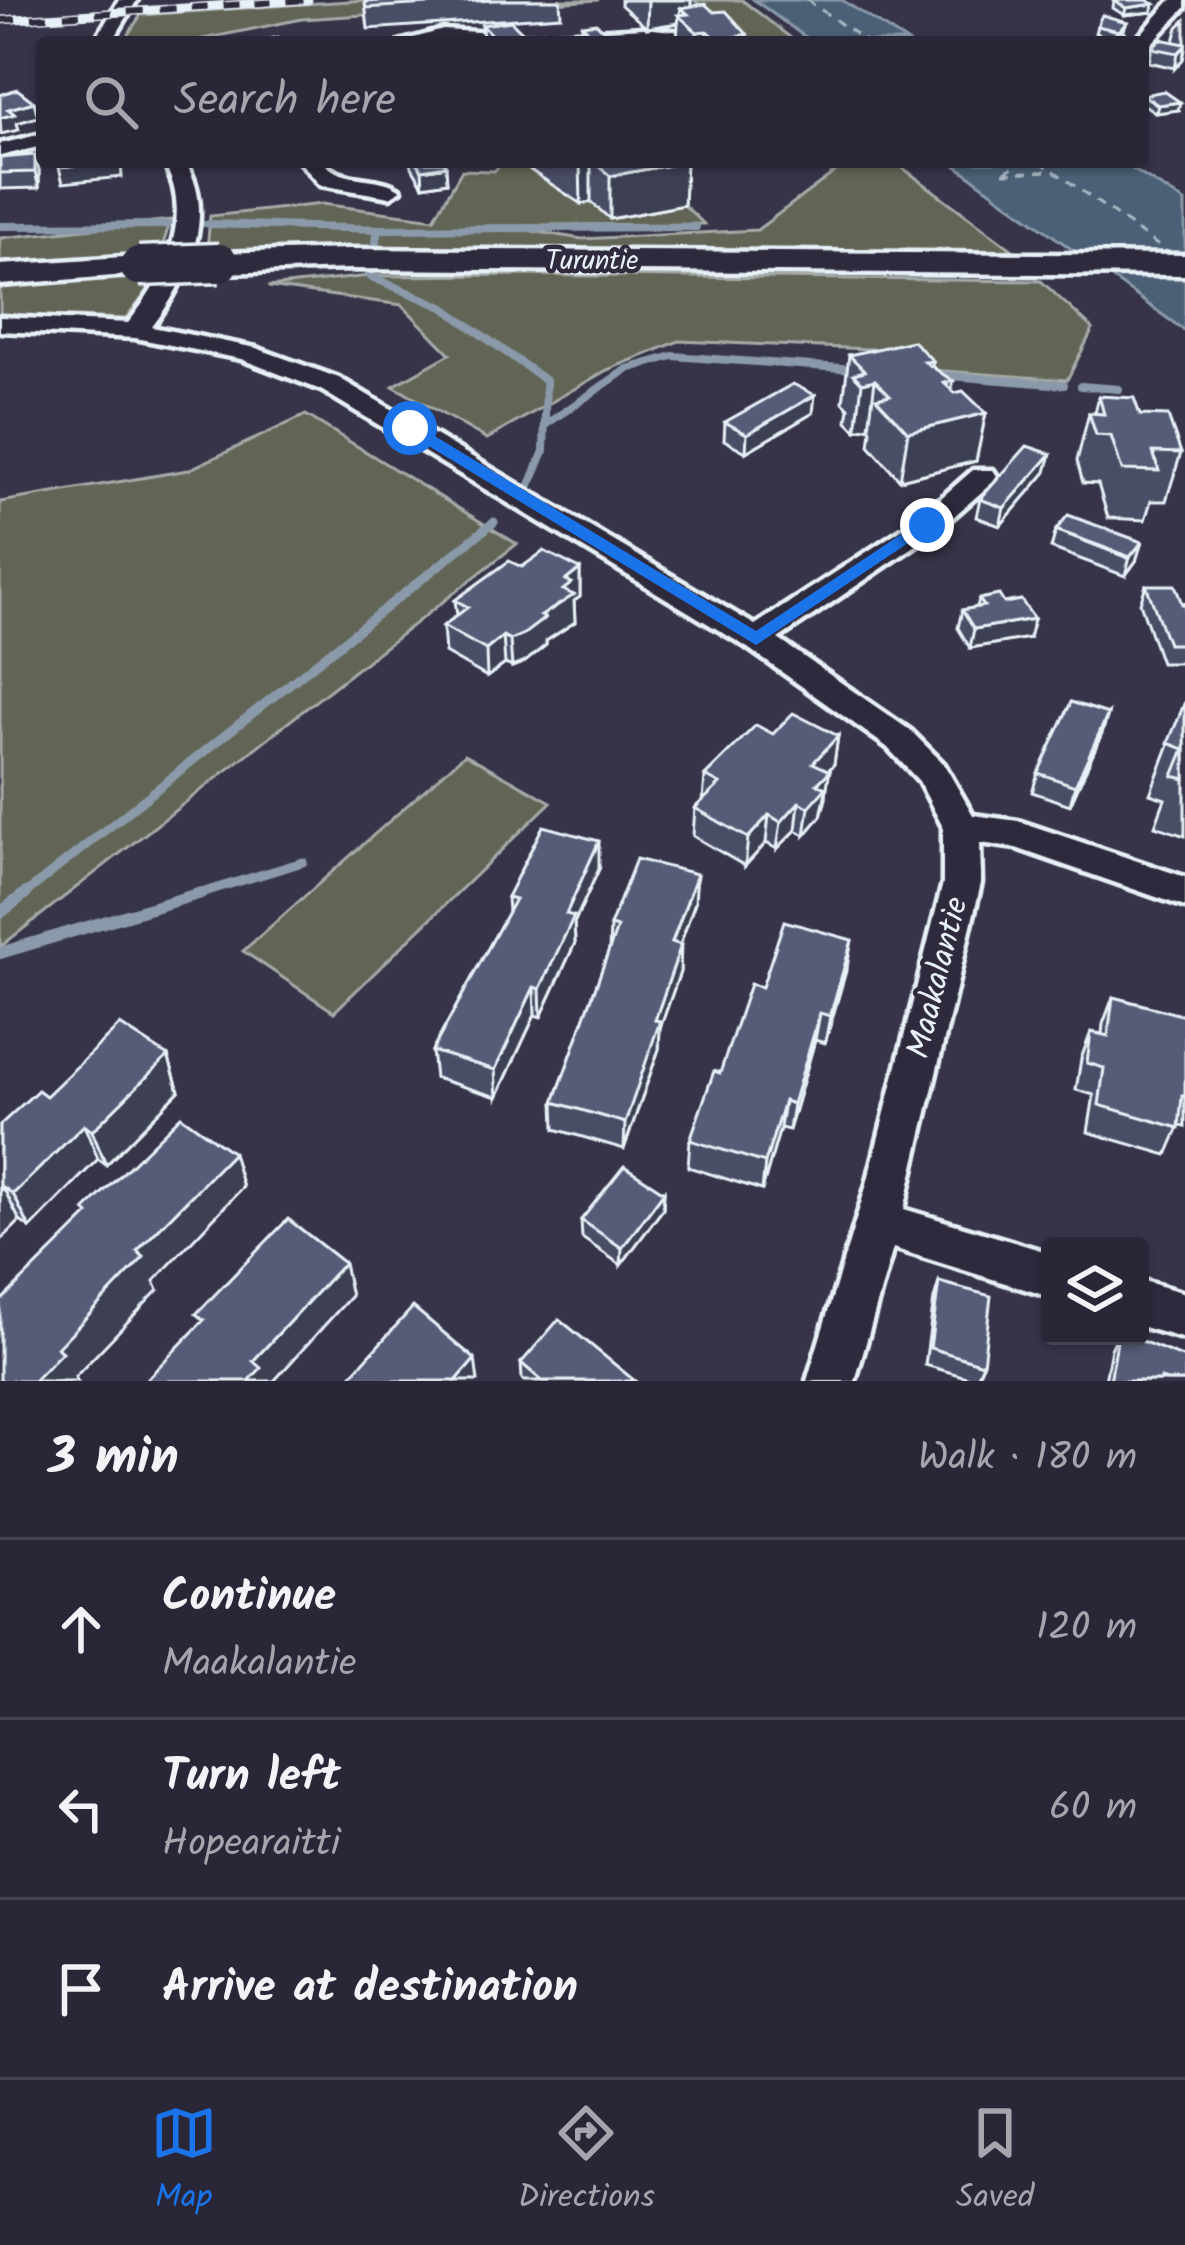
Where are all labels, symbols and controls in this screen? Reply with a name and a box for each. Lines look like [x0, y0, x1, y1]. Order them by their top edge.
search box [36, 36, 1149, 168]
text: Search here [174, 66, 396, 138]
icon: search [78, 69, 144, 135]
street label: Turuntie [546, 240, 638, 283]
route start [383, 401, 437, 455]
route end [900, 498, 954, 552]
street label: Maakalantie [893, 892, 985, 1064]
map controls [1041, 1237, 1149, 1345]
button: layers [1041, 1237, 1149, 1345]
text: 3 min [48, 1419, 179, 1500]
text: Walk · 180 m [918, 1428, 1137, 1490]
text: Continue [162, 1562, 336, 1634]
icon: ahead [48, 1596, 114, 1662]
text: 120 m [1036, 1598, 1137, 1660]
text: Maakalantie [162, 1634, 357, 1696]
text: Turn left [162, 1742, 341, 1814]
icon: left [48, 1776, 114, 1842]
text: 60 m [1049, 1778, 1137, 1840]
text: Hopearaitti [162, 1814, 340, 1876]
text: Arrive at destination [162, 1953, 578, 2025]
icon: arrive [48, 1956, 114, 2022]
tab: Map [151, 2100, 217, 2225]
tab: Directions [518, 2100, 655, 2225]
tab: Saved [956, 2100, 1034, 2225]

